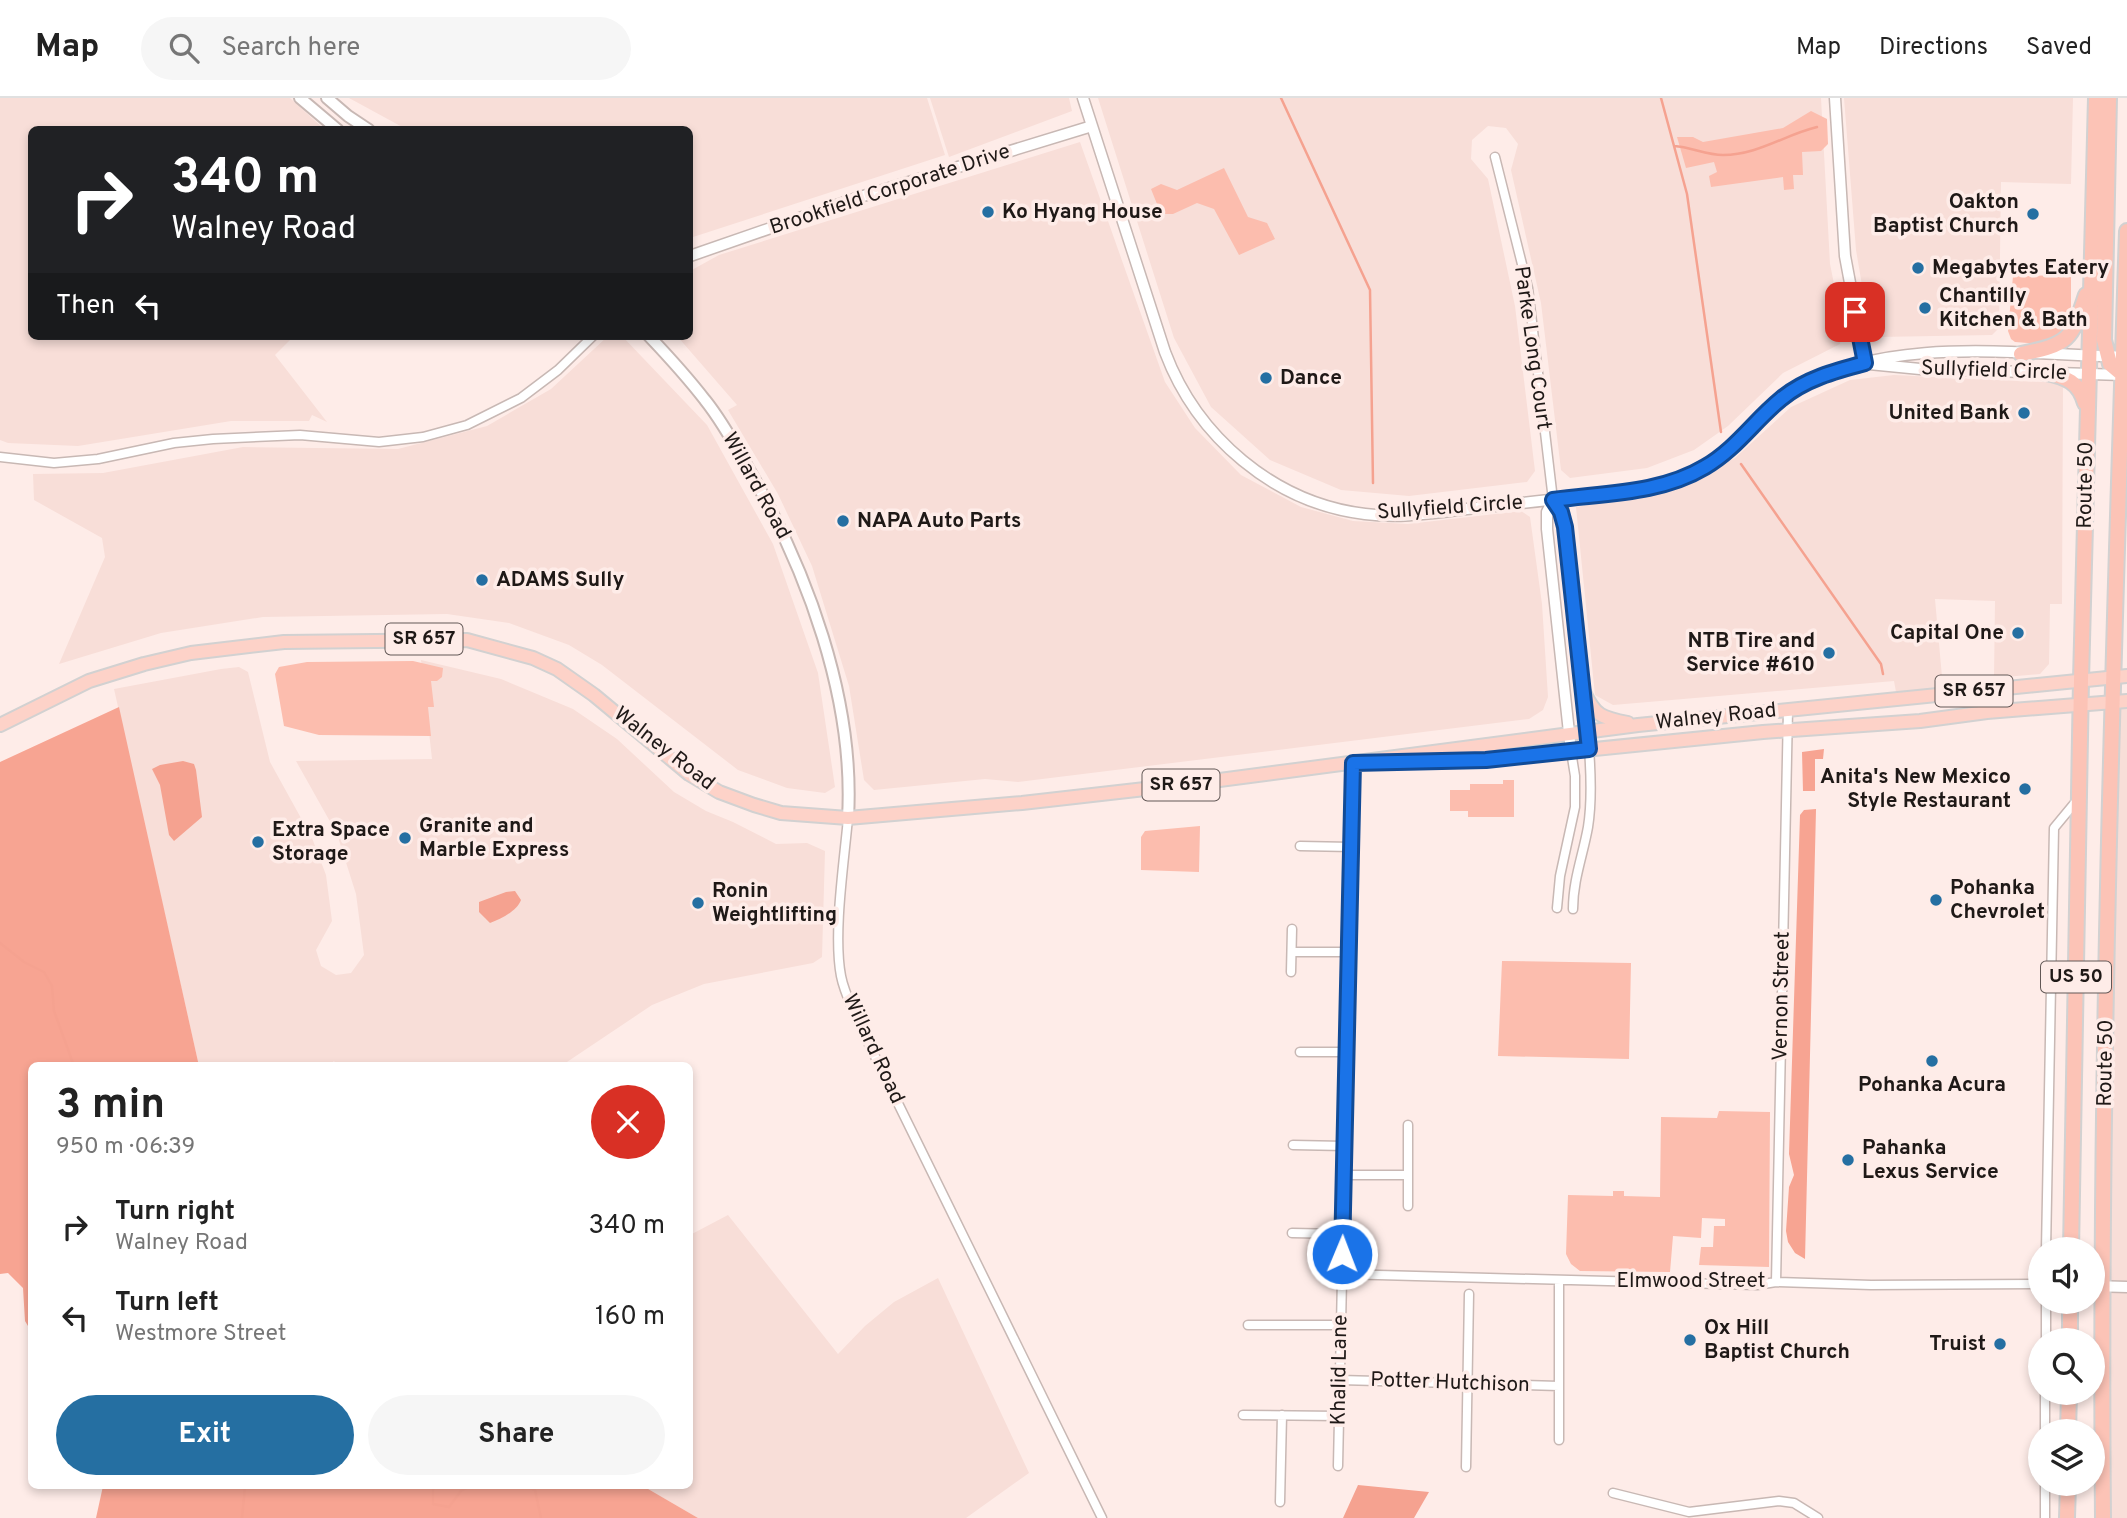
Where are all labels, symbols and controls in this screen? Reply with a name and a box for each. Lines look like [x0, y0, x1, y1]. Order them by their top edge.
search box [141, 17, 631, 80]
text: Map [35, 27, 99, 69]
icon: search [165, 29, 203, 67]
text: Search here [221, 32, 360, 65]
text: Map [1796, 33, 1841, 63]
text: Directions [1879, 33, 1988, 63]
text: Saved [2026, 33, 2092, 63]
street label: Brookfield Corporate Drive [766, 138, 1014, 242]
text: 340 m [171, 149, 319, 211]
icon: right [56, 154, 147, 245]
place label: Oakton Baptist Church [1873, 189, 2019, 240]
place label: Ko Hyang House [1002, 199, 1163, 226]
marker: Ko Hyang House [980, 204, 996, 220]
marker: Oakton Baptist Church [2025, 206, 2041, 222]
text: Walney Road [171, 210, 356, 250]
place label: Megabytes Eatery [1932, 255, 2109, 282]
marker: Megabytes Eatery [1910, 260, 1926, 276]
street label: Parke Long Court [1507, 264, 1557, 432]
pin [1825, 282, 1885, 342]
place label: Chantilly Kitchen & Bath [1939, 283, 2088, 334]
icon: left [129, 287, 167, 325]
text: Then [56, 290, 115, 323]
icon: arrive [1836, 293, 1874, 331]
marker: Chantilly Kitchen & Bath [1917, 300, 1933, 316]
street label: Sullyfield Circle [1920, 355, 2068, 387]
place label: Dance [1280, 365, 1342, 392]
marker: Dance [1258, 370, 1274, 386]
place label: United Bank [1888, 400, 2010, 427]
marker: United Bank [2016, 405, 2032, 421]
street label: Willard Road [716, 428, 796, 544]
street label: Route 50 [2072, 441, 2100, 529]
street label: Sullyfield Circle [1376, 489, 1524, 527]
place label: NAPA Auto Parts [857, 508, 1021, 535]
marker: NAPA Auto Parts [835, 513, 851, 529]
place label: ADAMS Sully [496, 567, 624, 594]
marker: ADAMS Sully [474, 572, 490, 588]
place label: Capital One [1890, 620, 2004, 647]
road number: SR 657 [386, 624, 462, 654]
marker: Capital One [2010, 625, 2026, 641]
place label: NTB Tire and Service #610 [1686, 628, 1815, 679]
marker: NTB Tire and Service #610 [1821, 645, 1837, 661]
road number: SR 657 [1936, 676, 2012, 706]
street label: Walney Road [1654, 697, 1778, 737]
street label: Walney Road [608, 701, 720, 797]
place label: Anita's New Mexico Style Restaurant [1820, 764, 2011, 815]
road number: SR 657 [1142, 770, 1220, 800]
marker: Anita's New Mexico Style Restaurant [2017, 781, 2033, 797]
place label: Granite and Marble Express [419, 813, 569, 864]
place label: Extra Space Storage [272, 817, 390, 868]
marker: Granite and Marble Express [397, 830, 413, 846]
marker: Extra Space Storage [250, 834, 266, 850]
place label: Pohanka Chevrolet [1950, 875, 2045, 926]
place label: Ronin Weightlifting [712, 878, 837, 929]
marker: Pohanka Chevrolet [1928, 892, 1944, 908]
marker: Ronin Weightlifting [690, 895, 706, 911]
street label: Vernon Street [1767, 931, 1797, 1061]
road number: US 50 [2041, 962, 2111, 992]
street label: Willard Road [836, 990, 910, 1108]
street label: Route 50 [2092, 1019, 2120, 1107]
marker: Pohanka Acura [1924, 1053, 1940, 1069]
place label: Pohanka Acura [1858, 1072, 2006, 1099]
text: 3 min [56, 1080, 165, 1133]
button: close [591, 1085, 665, 1159]
text: 950 m · 06:39 [56, 1133, 195, 1162]
place label: Pahanka Lexus Service [1862, 1135, 1999, 1186]
marker: Pahanka Lexus Service [1840, 1152, 1856, 1168]
text: Turn right [115, 1196, 235, 1229]
icon: right [56, 1208, 94, 1246]
text: 340 m [588, 1210, 665, 1243]
position arrow [1305, 1217, 1379, 1291]
text: Walney Road [115, 1229, 248, 1258]
map controls [2028, 1237, 2105, 1496]
button: sound [2028, 1237, 2105, 1314]
street label: Elmwood Street [1616, 1268, 1766, 1295]
text: Turn left [115, 1287, 219, 1320]
icon: left [56, 1299, 94, 1337]
text: 160 m [595, 1301, 665, 1334]
street label: Khalid Lane [1326, 1314, 1354, 1426]
place label: Ox Hill Baptist Church [1704, 1315, 1850, 1366]
text: Westmore Street [115, 1320, 286, 1349]
button: search [2028, 1328, 2105, 1405]
place label: Truist [1929, 1331, 1986, 1358]
marker: Ox Hill Baptist Church [1682, 1332, 1698, 1348]
marker: Truist [1992, 1336, 2008, 1352]
street label: Potter Hutchison [1370, 1367, 1530, 1399]
button: Exit [56, 1395, 354, 1475]
button: Share [368, 1395, 665, 1475]
button: layers [2028, 1419, 2105, 1496]

